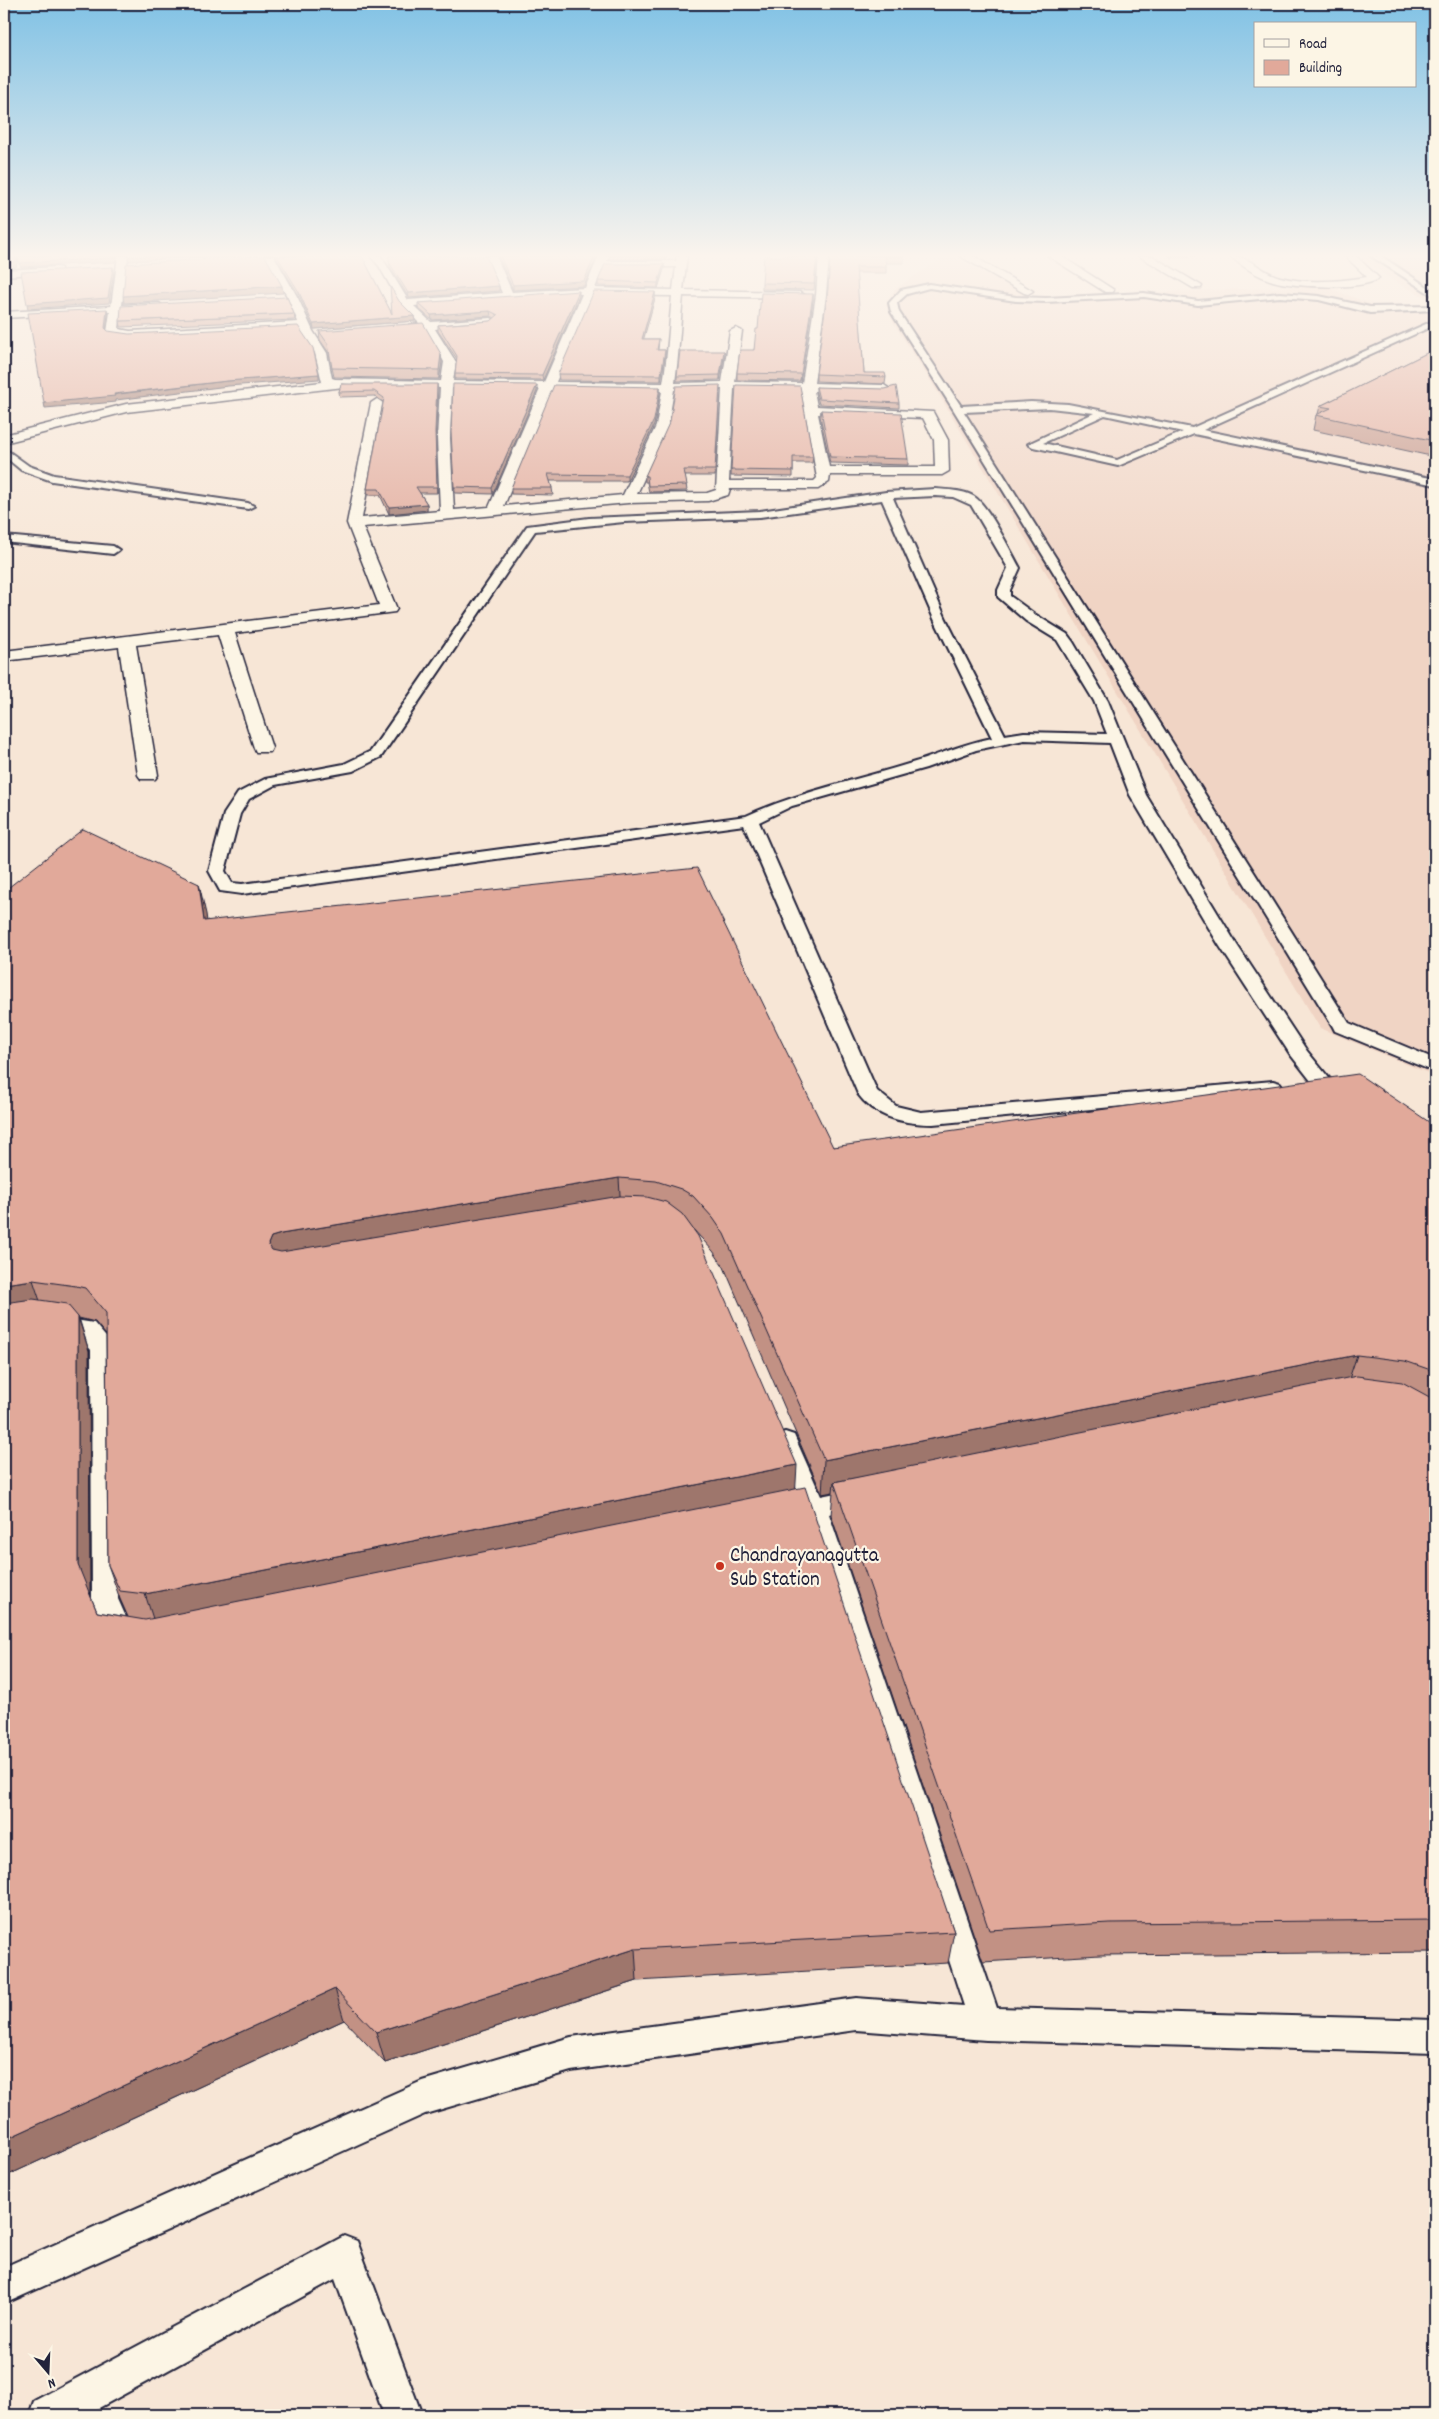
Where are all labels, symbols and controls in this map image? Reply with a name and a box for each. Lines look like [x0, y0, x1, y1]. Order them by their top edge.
legend [1254, 22, 1416, 88]
text: Road [1299, 34, 1327, 56]
text: Building [1299, 58, 1342, 80]
place label: Chandrayanagutta Sub Station [730, 1542, 880, 1596]
marker: Chandrayanagutta Sub Station [714, 1560, 726, 1572]
north arrow [22, 2346, 72, 2396]
text: N [45, 2372, 58, 2393]

